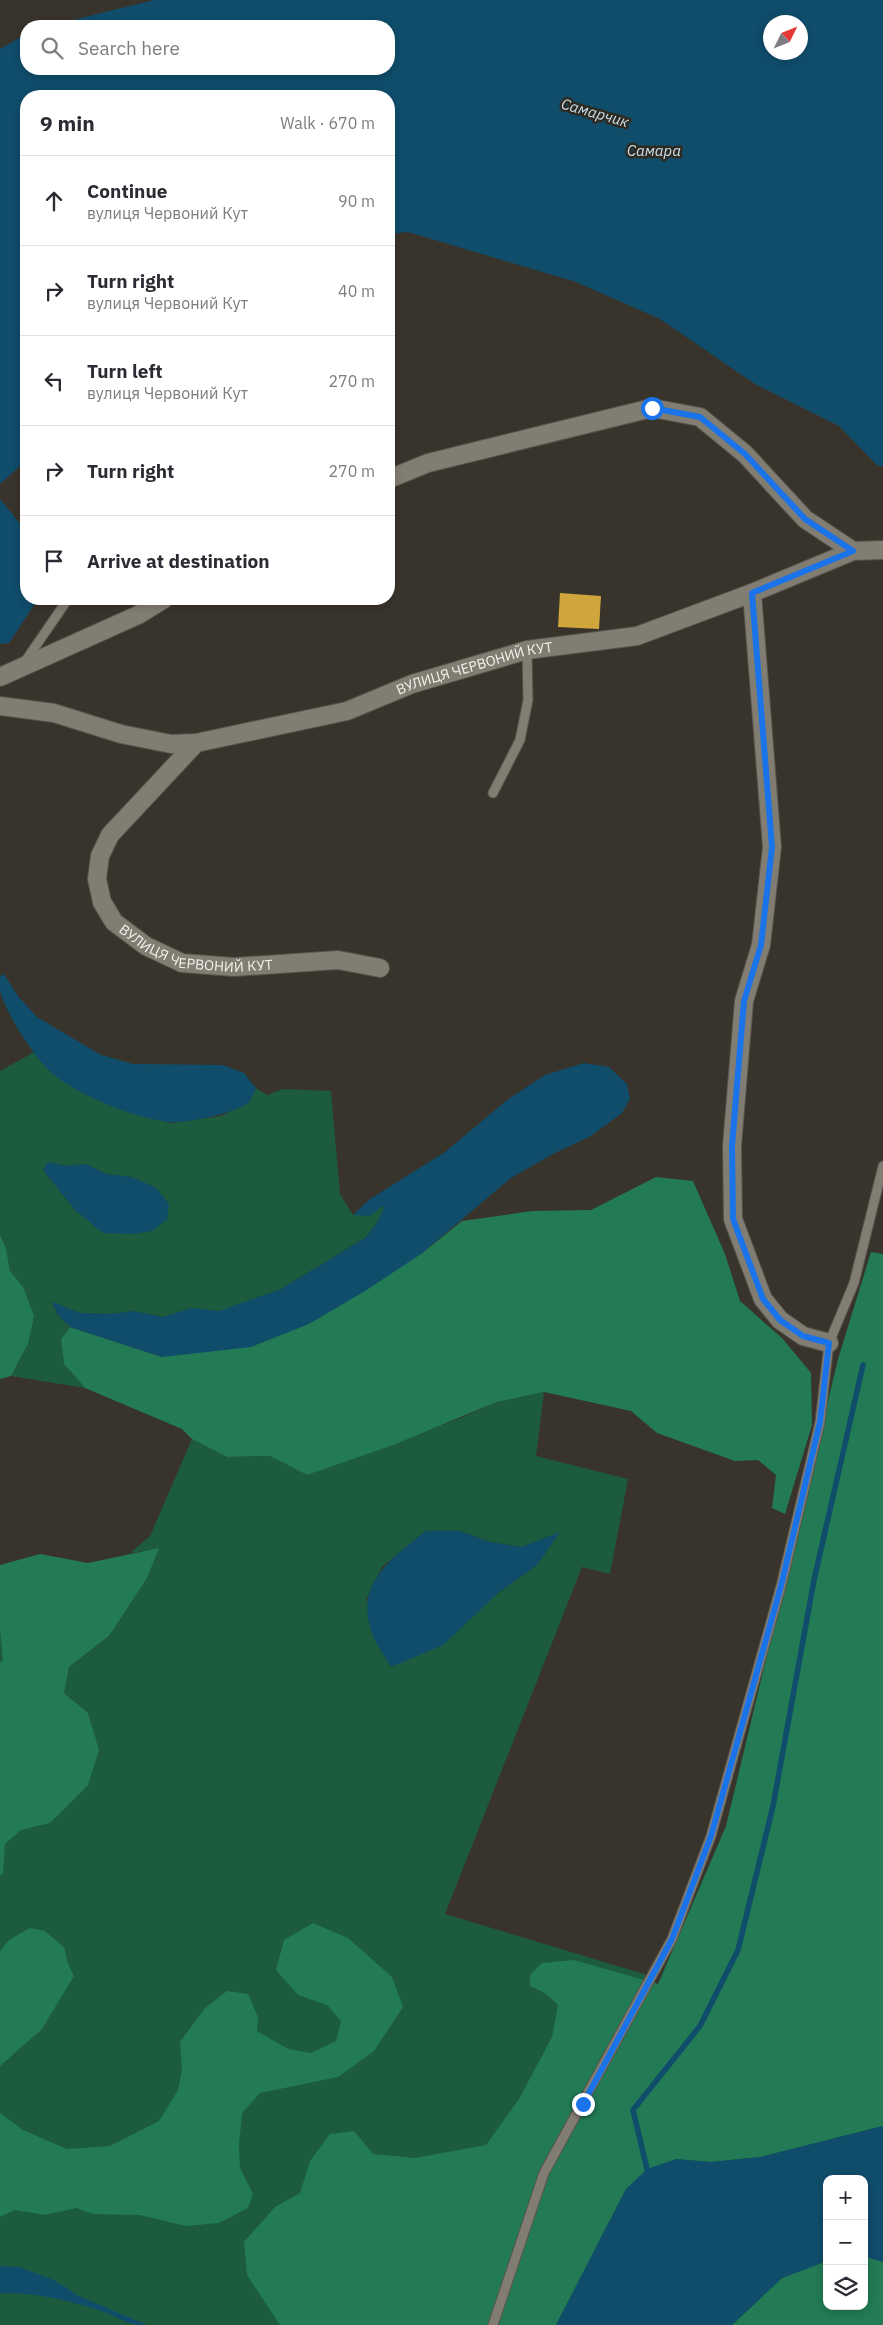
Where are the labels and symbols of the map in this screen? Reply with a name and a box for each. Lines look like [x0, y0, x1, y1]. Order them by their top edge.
north arrow [763, 15, 808, 60]
water label: Самарчик [559, 94, 632, 131]
water label: Самара [627, 141, 681, 160]
route start [641, 397, 664, 420]
street label: ВУЛИЦЯ ЧЕРВОНИЙ КУТ [393, 638, 554, 699]
street label: ВУЛИЦЯ ЧЕРВОНИЙ КУТ [116, 920, 273, 976]
route end [572, 2093, 595, 2116]

